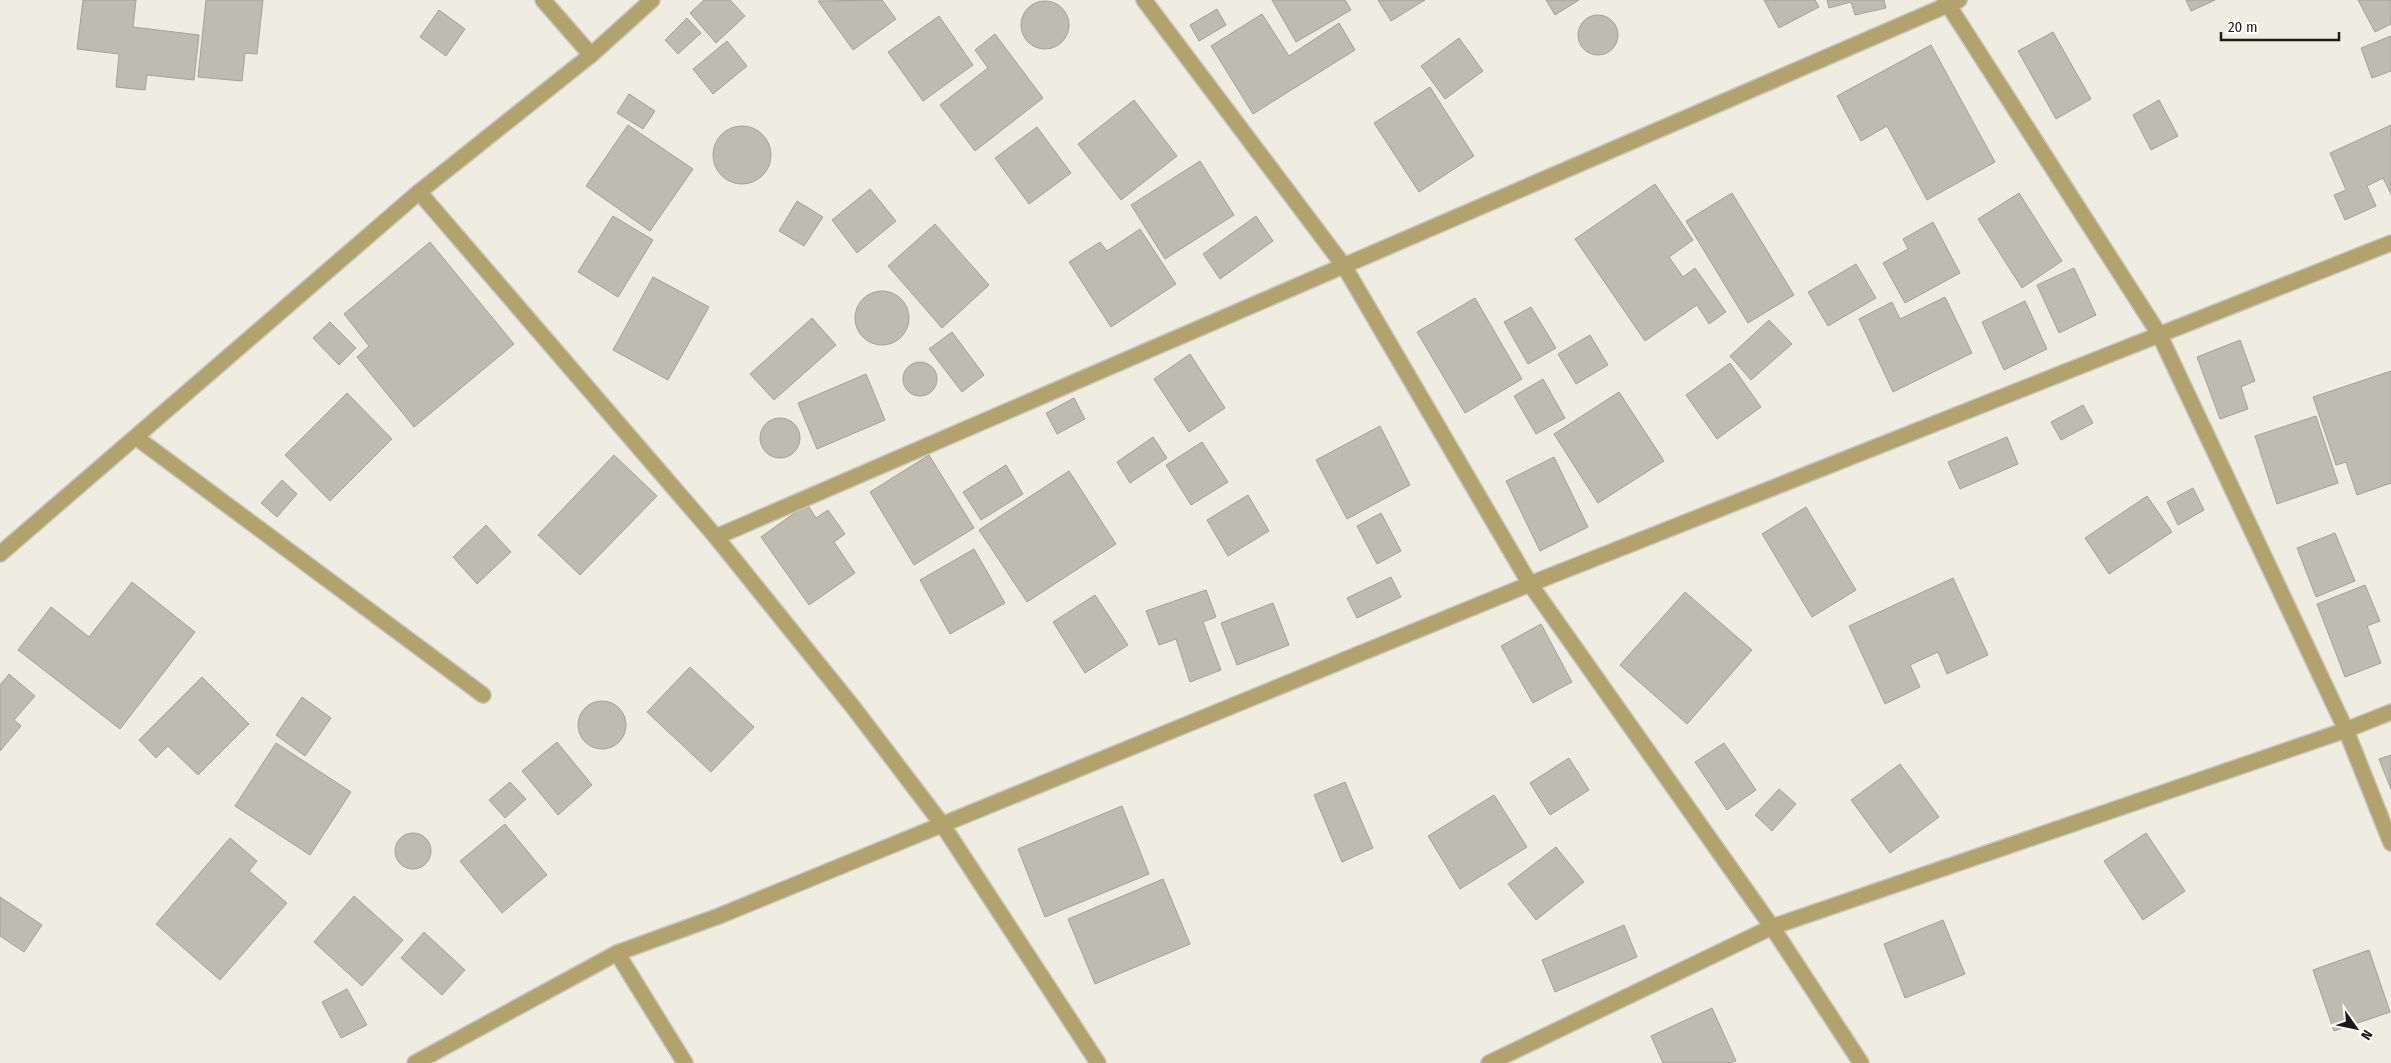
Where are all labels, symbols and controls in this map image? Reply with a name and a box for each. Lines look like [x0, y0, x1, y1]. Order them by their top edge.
scale bar [2221, 10, 2338, 42]
text: 20 m [2228, 18, 2258, 36]
north arrow [2331, 1003, 2381, 1053]
text: N [2357, 1027, 2376, 1043]

